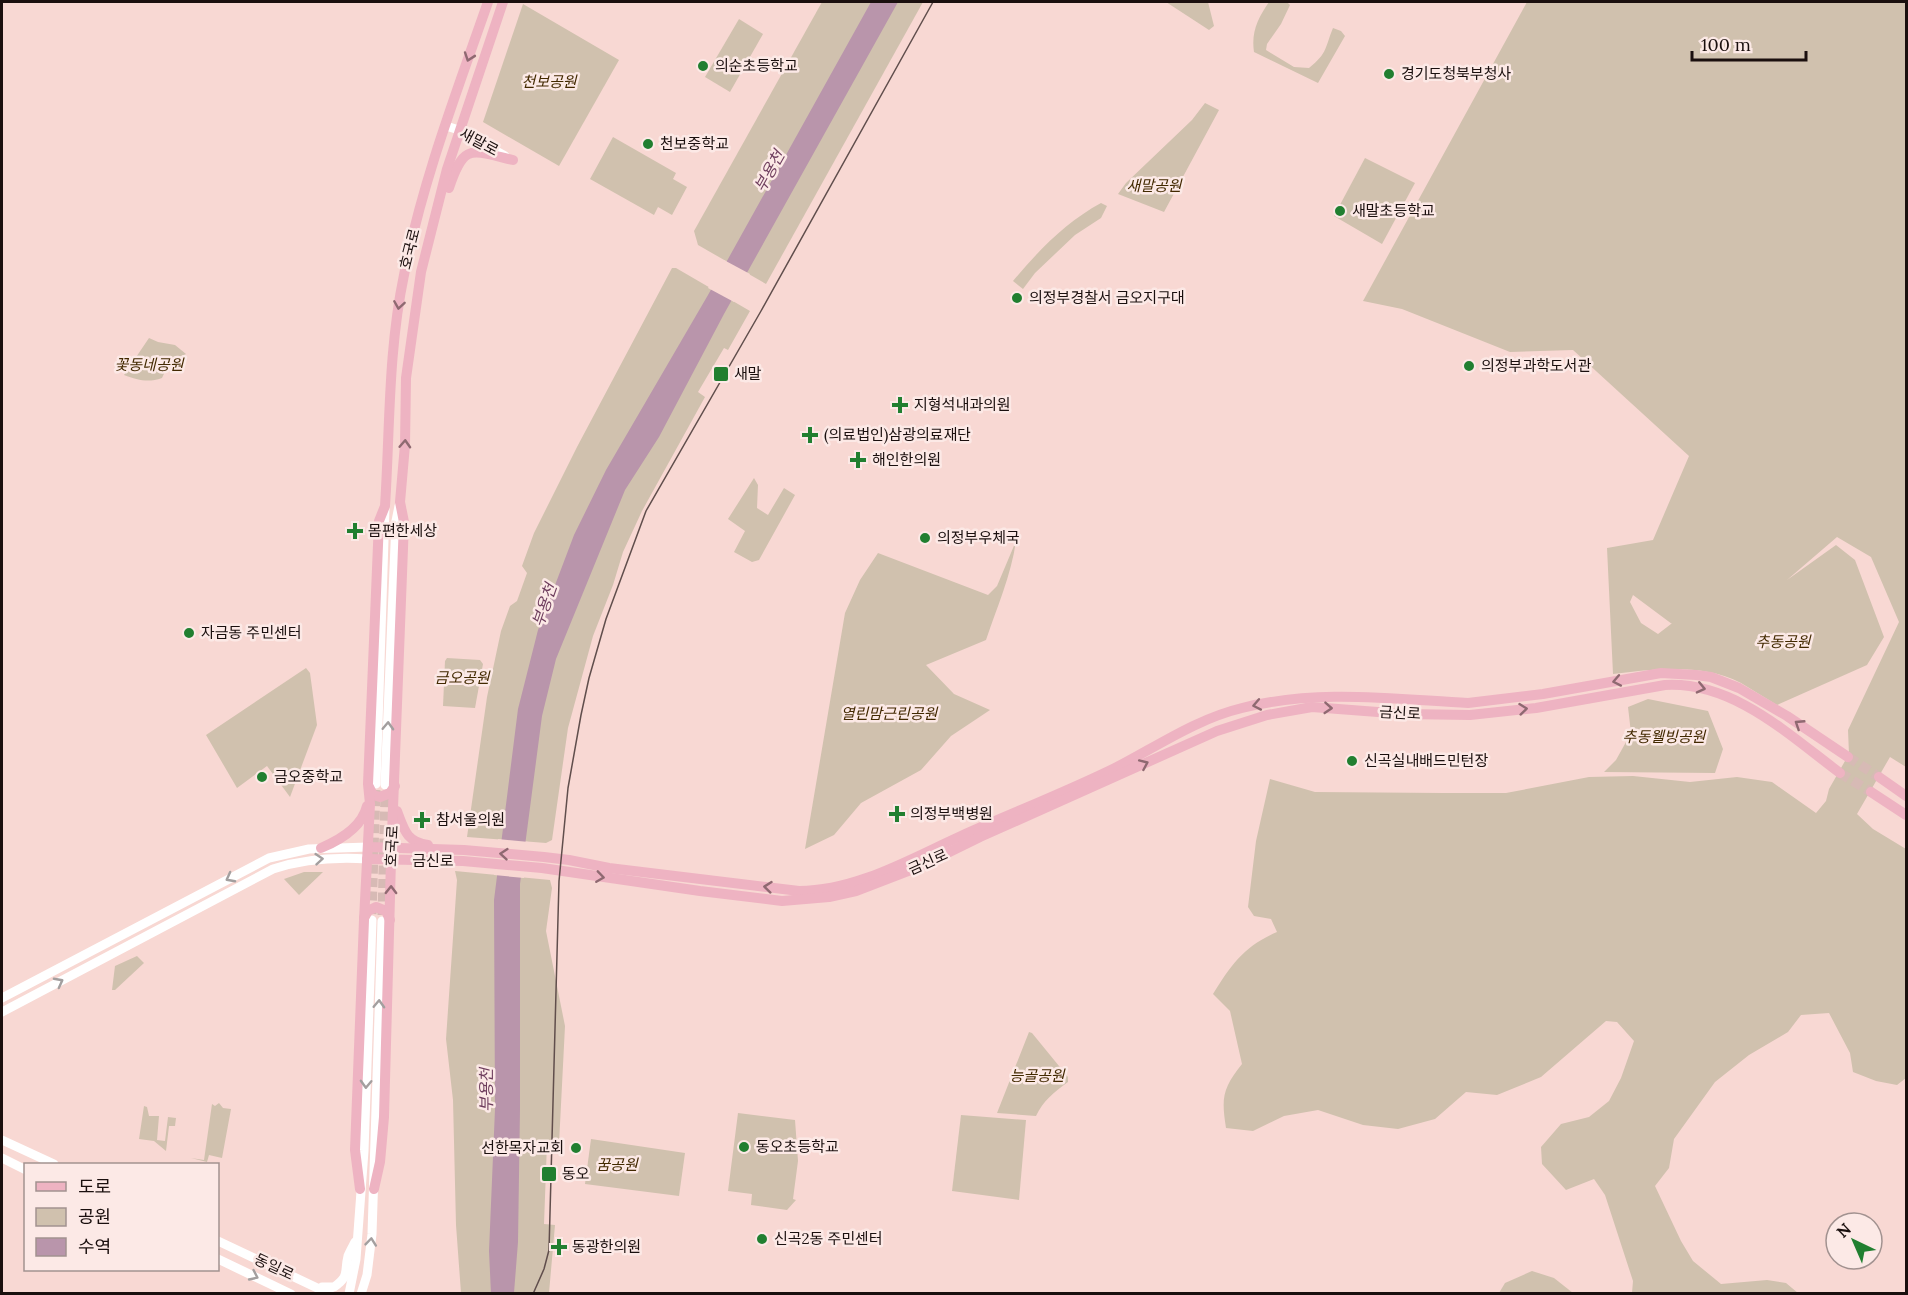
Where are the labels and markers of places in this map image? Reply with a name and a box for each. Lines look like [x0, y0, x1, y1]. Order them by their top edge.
place label: 의순초등학교 [715, 56, 798, 75]
marker: 의순초등학교 [696, 59, 710, 73]
place label: 경기도청북부청사 [1401, 64, 1512, 83]
marker: 경기도청북부청사 [1382, 67, 1396, 81]
place label: 천보중학교 [660, 134, 729, 153]
marker: 천보중학교 [641, 137, 655, 151]
place label: 새말초등학교 [1352, 201, 1435, 220]
marker: 새말초등학교 [1333, 204, 1347, 218]
place label: 의정부경찰서 금오지구대 [1029, 288, 1185, 307]
marker: 의정부경찰서 금오지구대 [1010, 291, 1024, 305]
place label: 의정부과학도서관 [1481, 356, 1592, 375]
marker: 의정부과학도서관 [1462, 359, 1476, 373]
place label: 새말 [734, 364, 762, 383]
marker: 새말 [712, 365, 730, 383]
place label: 지형석내과의원 [914, 395, 1011, 414]
marker: 지형석내과의원 [891, 396, 909, 414]
place label: (의료법인)삼광의료재단 [824, 425, 971, 445]
marker: (의료법인)삼광의료재단 [801, 426, 819, 444]
place label: 해인한의원 [872, 450, 941, 469]
marker: 해인한의원 [849, 451, 867, 469]
place label: 몸편한세상 [368, 521, 437, 540]
marker: 몸편한세상 [346, 522, 364, 540]
place label: 의정부우체국 [937, 528, 1020, 547]
marker: 의정부우체국 [918, 531, 932, 545]
place label: 자금동 주민센터 [201, 623, 302, 642]
marker: 자금동 주민센터 [182, 626, 196, 640]
place label: 신곡실내배드민턴장 [1364, 751, 1488, 770]
marker: 신곡실내배드민턴장 [1345, 754, 1359, 768]
place label: 금오중학교 [274, 767, 343, 786]
marker: 금오중학교 [255, 770, 269, 784]
place label: 의정부백병원 [910, 804, 993, 823]
marker: 의정부백병원 [888, 805, 906, 823]
place label: 참서울의원 [436, 810, 505, 829]
marker: 참서울의원 [413, 811, 431, 829]
place label: 동오초등학교 [756, 1137, 839, 1156]
place label: 선한목자교회 [481, 1138, 564, 1157]
marker: 동오초등학교 [737, 1140, 751, 1154]
marker: 선한목자교회 [569, 1141, 583, 1155]
place label: 동오 [562, 1164, 590, 1183]
marker: 동오 [540, 1165, 558, 1183]
place label: 신곡2동 주민센터 [774, 1229, 883, 1248]
marker: 신곡2동 주민센터 [755, 1232, 769, 1246]
place label: 동광한의원 [572, 1237, 641, 1256]
marker: 동광한의원 [550, 1238, 568, 1256]

